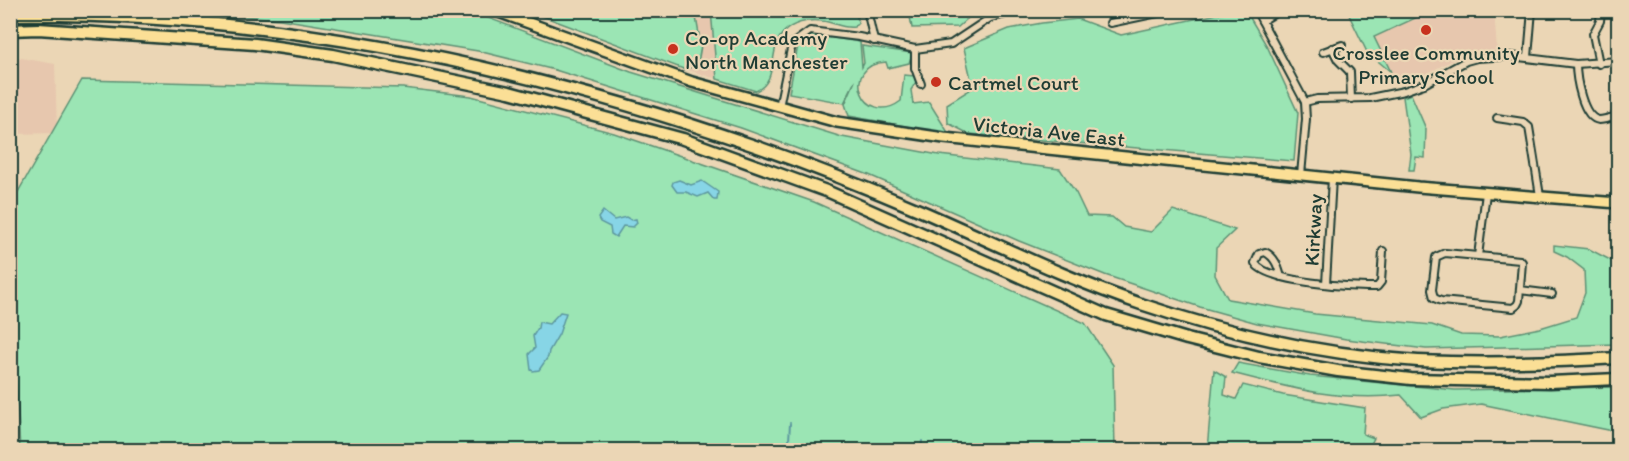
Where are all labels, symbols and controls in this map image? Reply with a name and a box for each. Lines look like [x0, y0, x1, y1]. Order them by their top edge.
marker: Crosslee Community Primary School [1419, 23, 1433, 37]
place label: Co-op Academy North Manchester [685, 25, 848, 74]
place label: Crosslee Community Primary School [1332, 40, 1520, 89]
marker: Co-op Academy North Manchester [666, 42, 680, 56]
place label: Cartmel Court [948, 70, 1079, 95]
marker: Cartmel Court [929, 75, 943, 89]
street label: Victoria Ave East [972, 111, 1126, 151]
street label: Kirkway [1299, 193, 1327, 267]

